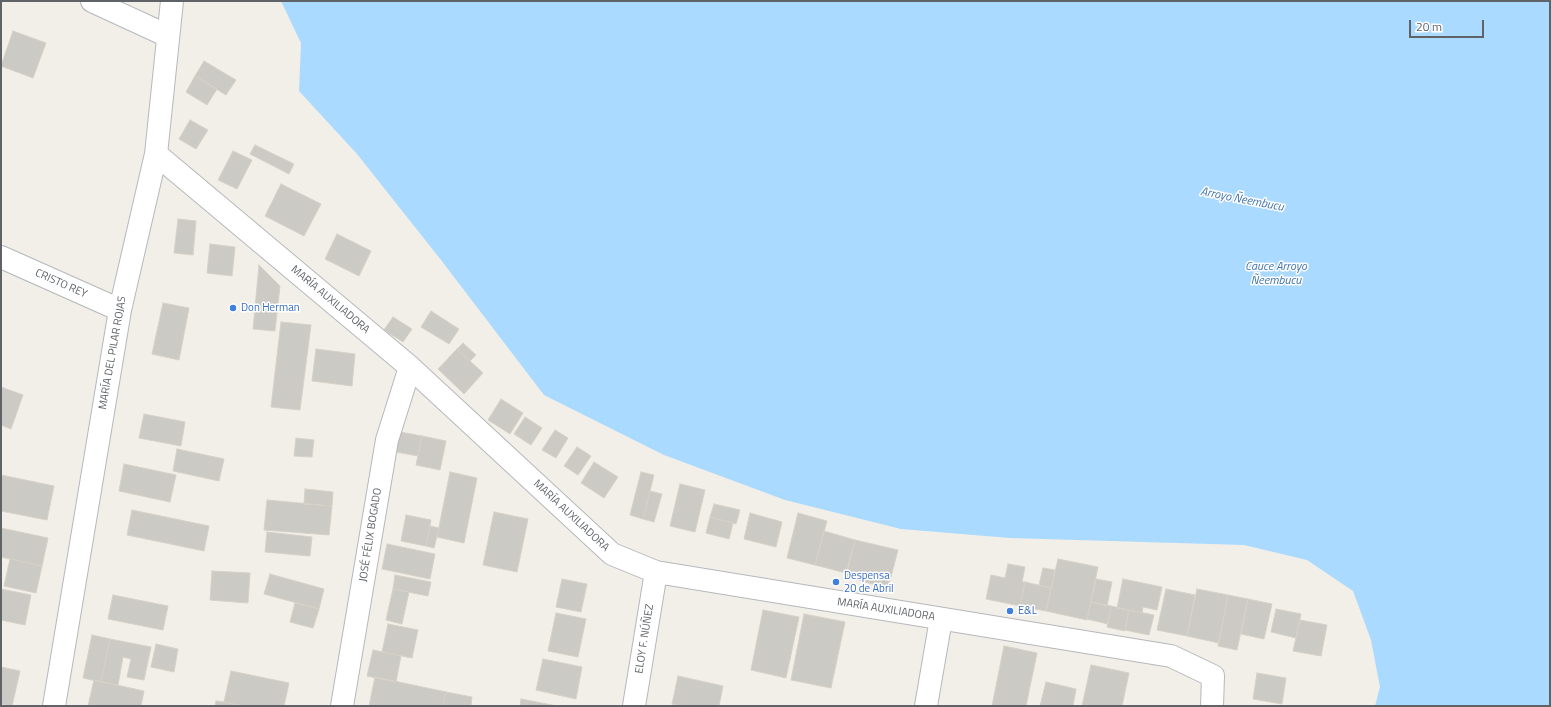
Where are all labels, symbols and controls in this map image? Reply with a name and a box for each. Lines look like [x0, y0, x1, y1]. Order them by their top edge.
scale bar [1411, 12, 1486, 38]
text: 20 m [1416, 17, 1442, 36]
water label: Arroyo Ñeembucu [1199, 185, 1285, 215]
water label: Cauce Arroyo Ñeembucu [1245, 260, 1307, 288]
street label: MARÍA AUXILIADORA [288, 263, 372, 337]
street label: CRISTO REY [33, 267, 89, 301]
street label: MARÍA DEL PILAR ROJAS [97, 295, 129, 411]
place label: Don Herman [241, 301, 300, 315]
marker: Don Herman [228, 303, 238, 313]
street label: MARÍA AUXILIADORA [530, 477, 612, 555]
street label: JOSÉ FÉLIX BOGADO [357, 487, 385, 583]
place label: Despensa 20 de Abril [844, 569, 894, 595]
marker: Despensa 20 de Abril [831, 577, 841, 587]
street label: MARÍA AUXILIADORA [836, 596, 936, 624]
street label: ELOY F. NÚÑEZ [633, 603, 657, 675]
place label: E&L [1018, 604, 1037, 618]
marker: E&L [1005, 606, 1015, 616]

